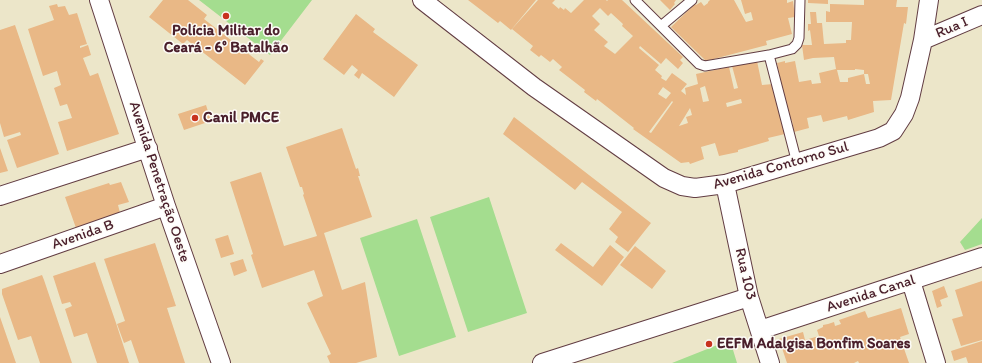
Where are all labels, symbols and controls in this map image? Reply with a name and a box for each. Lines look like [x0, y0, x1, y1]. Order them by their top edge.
marker: Polícia Militar do Ceará - 6° Batalhão [221, 11, 231, 21]
street label: Rua I [933, 13, 971, 43]
place label: Polícia Militar do Ceará - 6° Batalhão [164, 22, 288, 57]
street label: Avenida Penetração Oeste [124, 99, 194, 265]
place label: Canil PMCE [203, 109, 279, 127]
marker: Canil PMCE [190, 113, 200, 123]
street label: Avenida Contorno Sul [711, 138, 851, 194]
street label: Avenida B [50, 216, 116, 254]
street label: Rua 103 [730, 246, 760, 302]
street label: Avenida Canal [824, 271, 918, 317]
place label: EEFM Adalgisa Bonfim Soares [717, 335, 910, 353]
marker: EEFM Adalgisa Bonfim Soares [704, 339, 714, 349]

